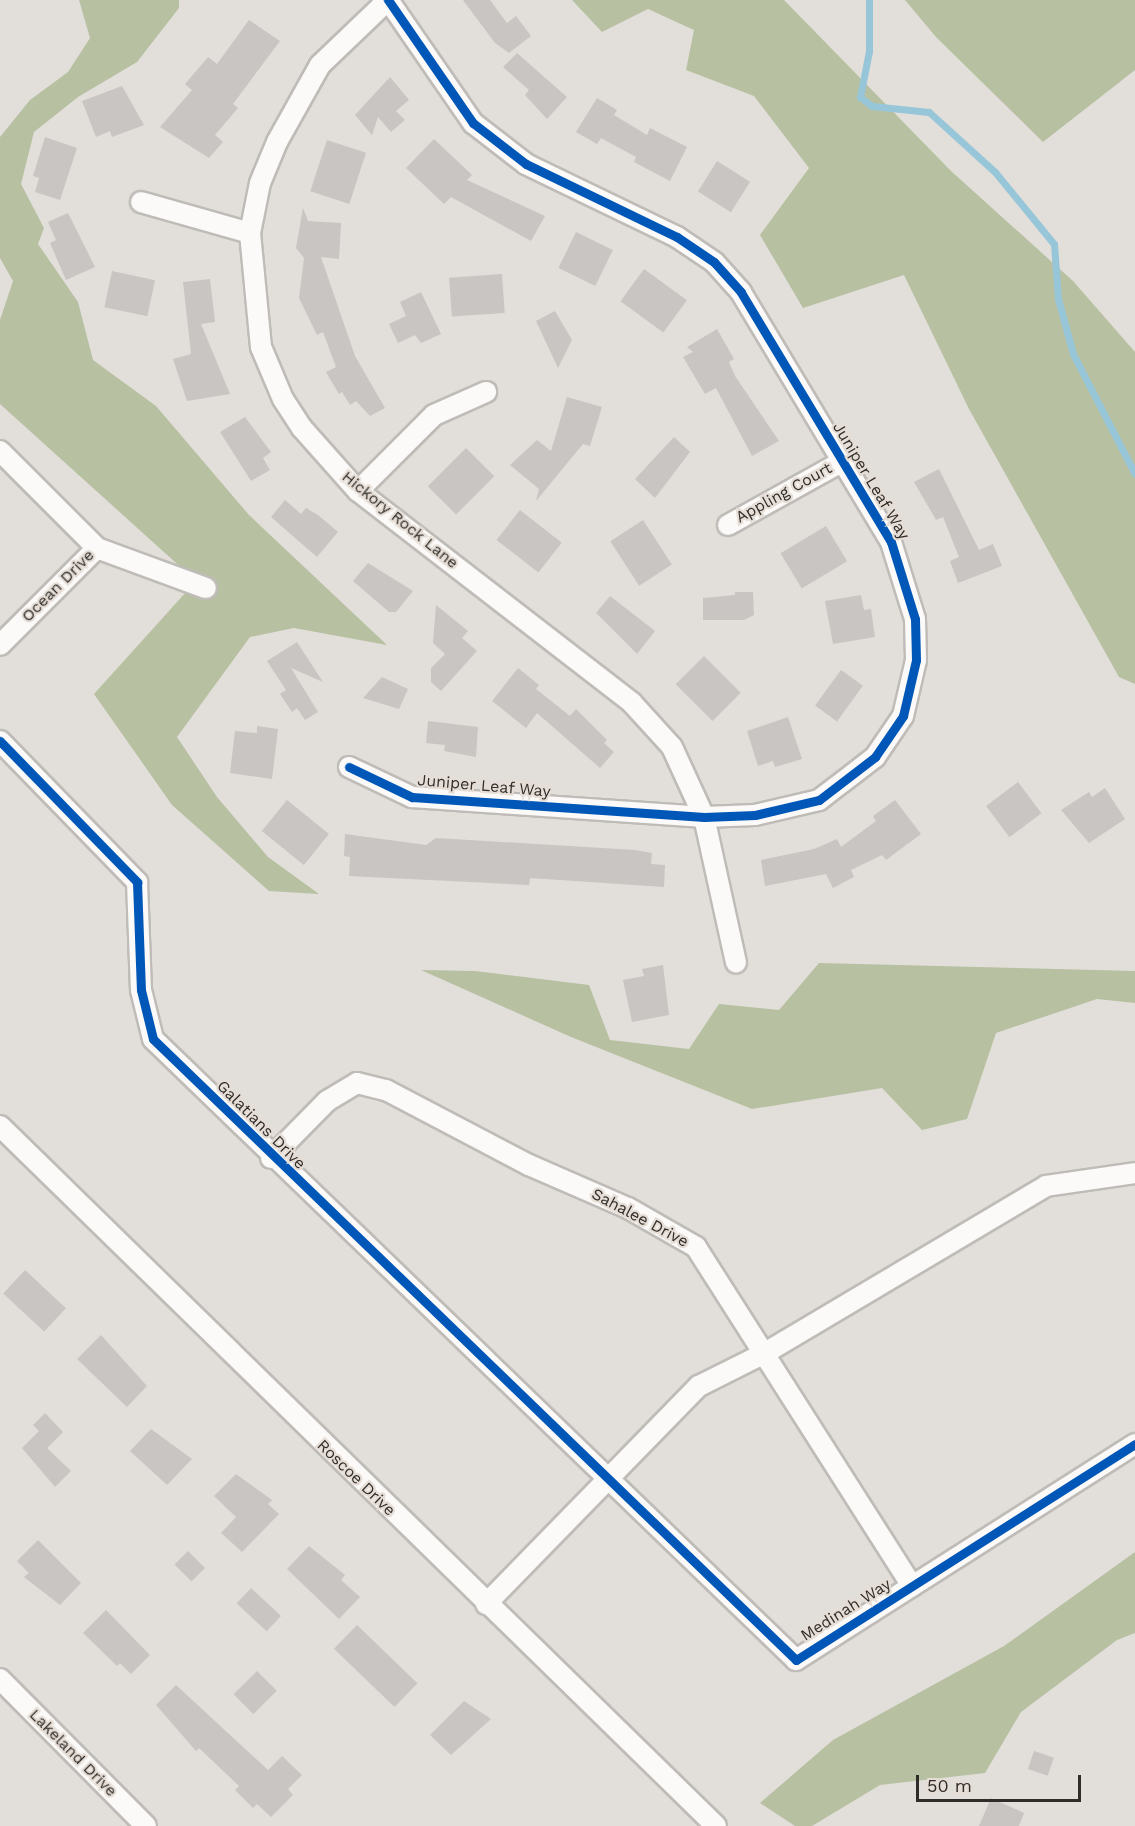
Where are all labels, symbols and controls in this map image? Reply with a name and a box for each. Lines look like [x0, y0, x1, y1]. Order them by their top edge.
street label: Juniper Leaf Way [828, 418, 914, 544]
street label: Appling Court [733, 459, 835, 527]
street label: Hickory Rock Lane [338, 467, 462, 573]
street label: Ocean Drive [18, 546, 98, 626]
street label: Juniper Leaf Way [416, 771, 552, 801]
street label: Galatians Drive [213, 1077, 309, 1173]
street label: Sahalee Drive [588, 1184, 692, 1252]
street label: Roscoe Drive [313, 1436, 399, 1520]
street label: Medinah Way [797, 1575, 895, 1645]
street label: Lakeland Drive [25, 1705, 121, 1801]
scale bar [919, 1763, 1084, 1801]
text: 50 m [927, 1775, 972, 1796]

